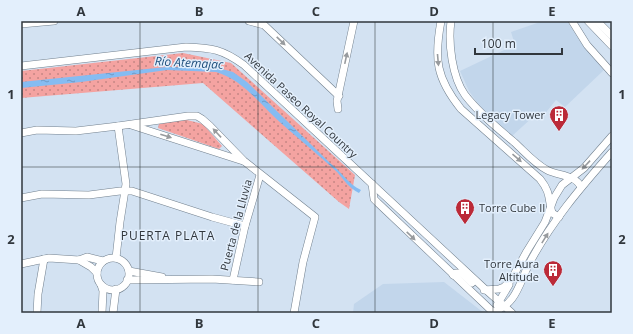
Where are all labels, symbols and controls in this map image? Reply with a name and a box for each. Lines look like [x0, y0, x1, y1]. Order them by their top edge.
text: A [77, 2, 86, 20]
text: B [195, 2, 204, 20]
text: C [312, 2, 320, 20]
text: D [429, 2, 439, 20]
text: E [548, 2, 556, 20]
scale bar [475, 30, 562, 56]
text: 100 m [481, 35, 516, 52]
one-way arrow [276, 37, 286, 46]
street label: Avenida Paseo Royal Country [242, 48, 361, 161]
water label: Río Atemajac [154, 52, 224, 73]
one-way arrow [344, 52, 350, 64]
one-way arrow [435, 54, 441, 66]
text: 1 [7, 85, 15, 103]
text: 1 [618, 85, 626, 103]
building icon: Legacy Tower [548, 104, 570, 132]
place label: Legacy Tower [475, 107, 546, 122]
one-way arrow [212, 128, 222, 138]
one-way arrow [160, 134, 172, 140]
one-way arrow [512, 153, 523, 162]
one-way arrow [582, 160, 591, 170]
street label: Puerta de la Lluvia [216, 177, 255, 272]
building icon: Torre Cube II [454, 197, 476, 225]
place label: Torre Cube II [479, 200, 545, 215]
district label: PUERTA PLATA [121, 227, 215, 244]
text: 2 [7, 230, 15, 248]
text: 2 [618, 230, 626, 248]
one-way arrow [406, 231, 416, 241]
one-way arrow [541, 233, 549, 243]
place label: Torre Aura Altitude [484, 256, 539, 284]
building icon: Torre Aura Altitude [542, 259, 564, 287]
text: A [77, 314, 86, 332]
text: B [195, 314, 204, 332]
text: C [312, 314, 320, 332]
text: D [429, 314, 439, 332]
text: E [548, 314, 556, 332]

